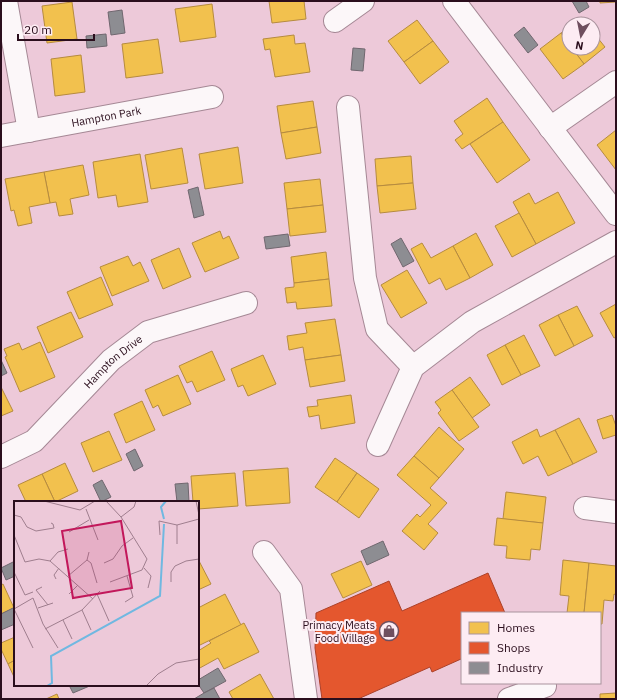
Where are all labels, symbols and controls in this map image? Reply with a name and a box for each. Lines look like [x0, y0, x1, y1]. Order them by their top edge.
scale bar [18, 16, 94, 42]
north arrow [561, 16, 601, 56]
text: 20 m [24, 22, 52, 37]
text: N [574, 38, 584, 53]
street label: Hampton Park [70, 103, 142, 130]
street label: Hampton Drive [81, 332, 145, 391]
inset map [14, 501, 199, 686]
legend [461, 612, 601, 684]
place label: Primacy Meats Food Village [302, 618, 375, 645]
shop icon: Primacy Meats Food Village [378, 620, 400, 642]
text: Homes [497, 620, 535, 635]
text: Shops [497, 640, 530, 655]
text: Industry [497, 660, 543, 675]

